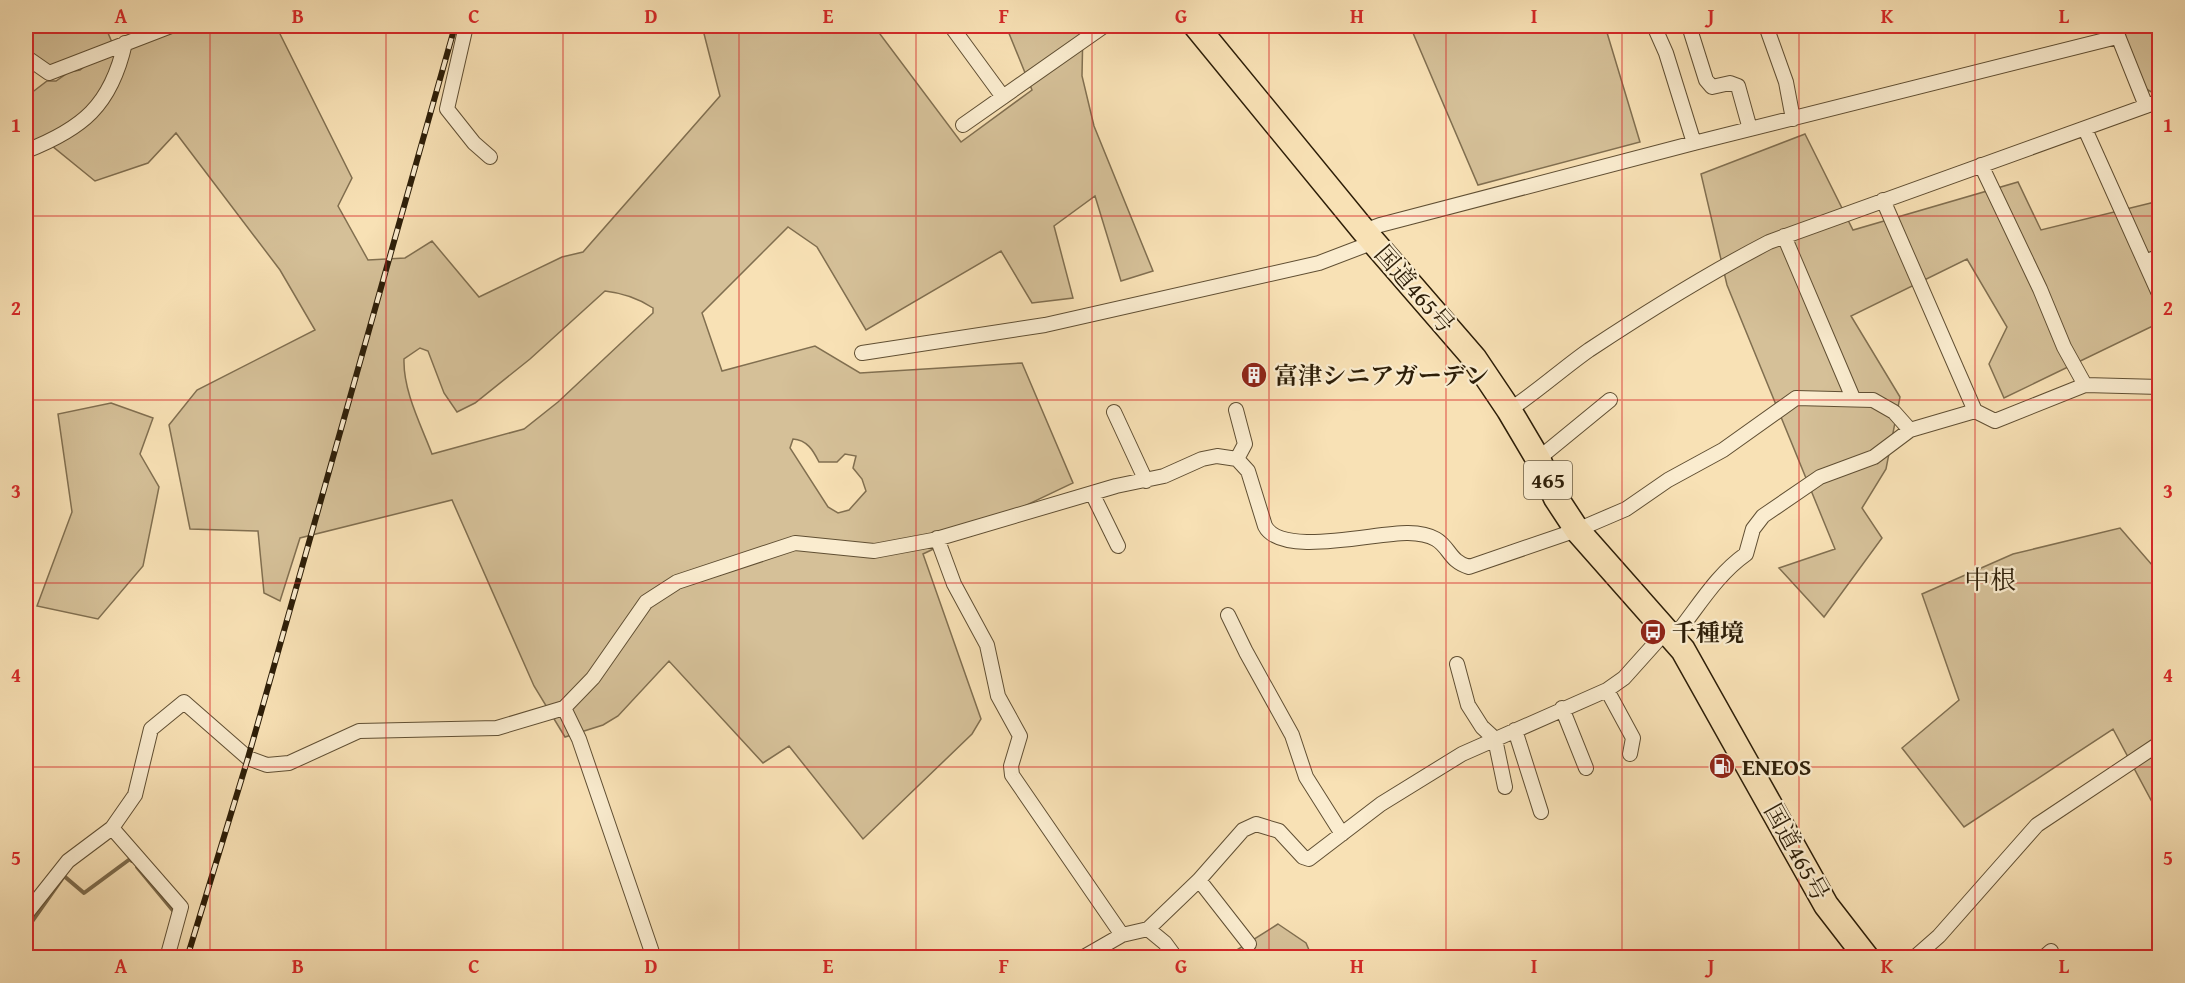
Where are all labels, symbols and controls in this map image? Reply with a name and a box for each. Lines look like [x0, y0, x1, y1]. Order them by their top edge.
text: A [115, 1, 128, 30]
text: B [292, 1, 304, 30]
text: C [468, 1, 480, 30]
text: D [644, 1, 658, 30]
text: E [823, 1, 834, 30]
text: F [999, 1, 1009, 30]
text: G [1175, 1, 1187, 30]
text: H [1350, 1, 1364, 30]
text: I [1531, 1, 1537, 30]
text: J [1705, 1, 1715, 30]
text: K [1881, 1, 1894, 30]
text: L [2059, 1, 2070, 30]
text: 1 [11, 110, 21, 139]
text: 1 [2163, 110, 2173, 139]
street label: 国道465号 [1367, 237, 1463, 341]
text: 2 [11, 293, 21, 322]
text: 2 [2163, 293, 2173, 322]
place label: 富津シニアガーデン [1274, 358, 1489, 393]
building icon: 富津シニアガーデン [1239, 360, 1269, 390]
road number: 465 [1524, 461, 1572, 499]
text: 3 [11, 476, 21, 505]
text: 3 [2163, 476, 2173, 505]
district label: 中根 [1964, 560, 2016, 599]
place label: 千種境 [1672, 615, 1744, 650]
bus stop icon: 千種境 [1638, 617, 1668, 647]
text: 4 [11, 660, 21, 689]
text: 4 [2163, 660, 2173, 689]
place label: ENEOS [1742, 749, 1811, 784]
fuel station icon: ENEOS [1707, 751, 1737, 781]
street label: 国道465号 [1756, 797, 1838, 907]
text: 5 [11, 843, 21, 872]
text: 5 [2163, 843, 2173, 872]
text: A [115, 951, 128, 980]
text: B [292, 951, 304, 980]
text: C [468, 951, 480, 980]
text: D [644, 951, 658, 980]
text: E [823, 951, 834, 980]
text: F [999, 951, 1009, 980]
text: G [1175, 951, 1187, 980]
text: H [1350, 951, 1364, 980]
text: I [1531, 951, 1537, 980]
text: J [1705, 951, 1715, 980]
text: K [1881, 951, 1894, 980]
text: L [2059, 951, 2070, 980]

